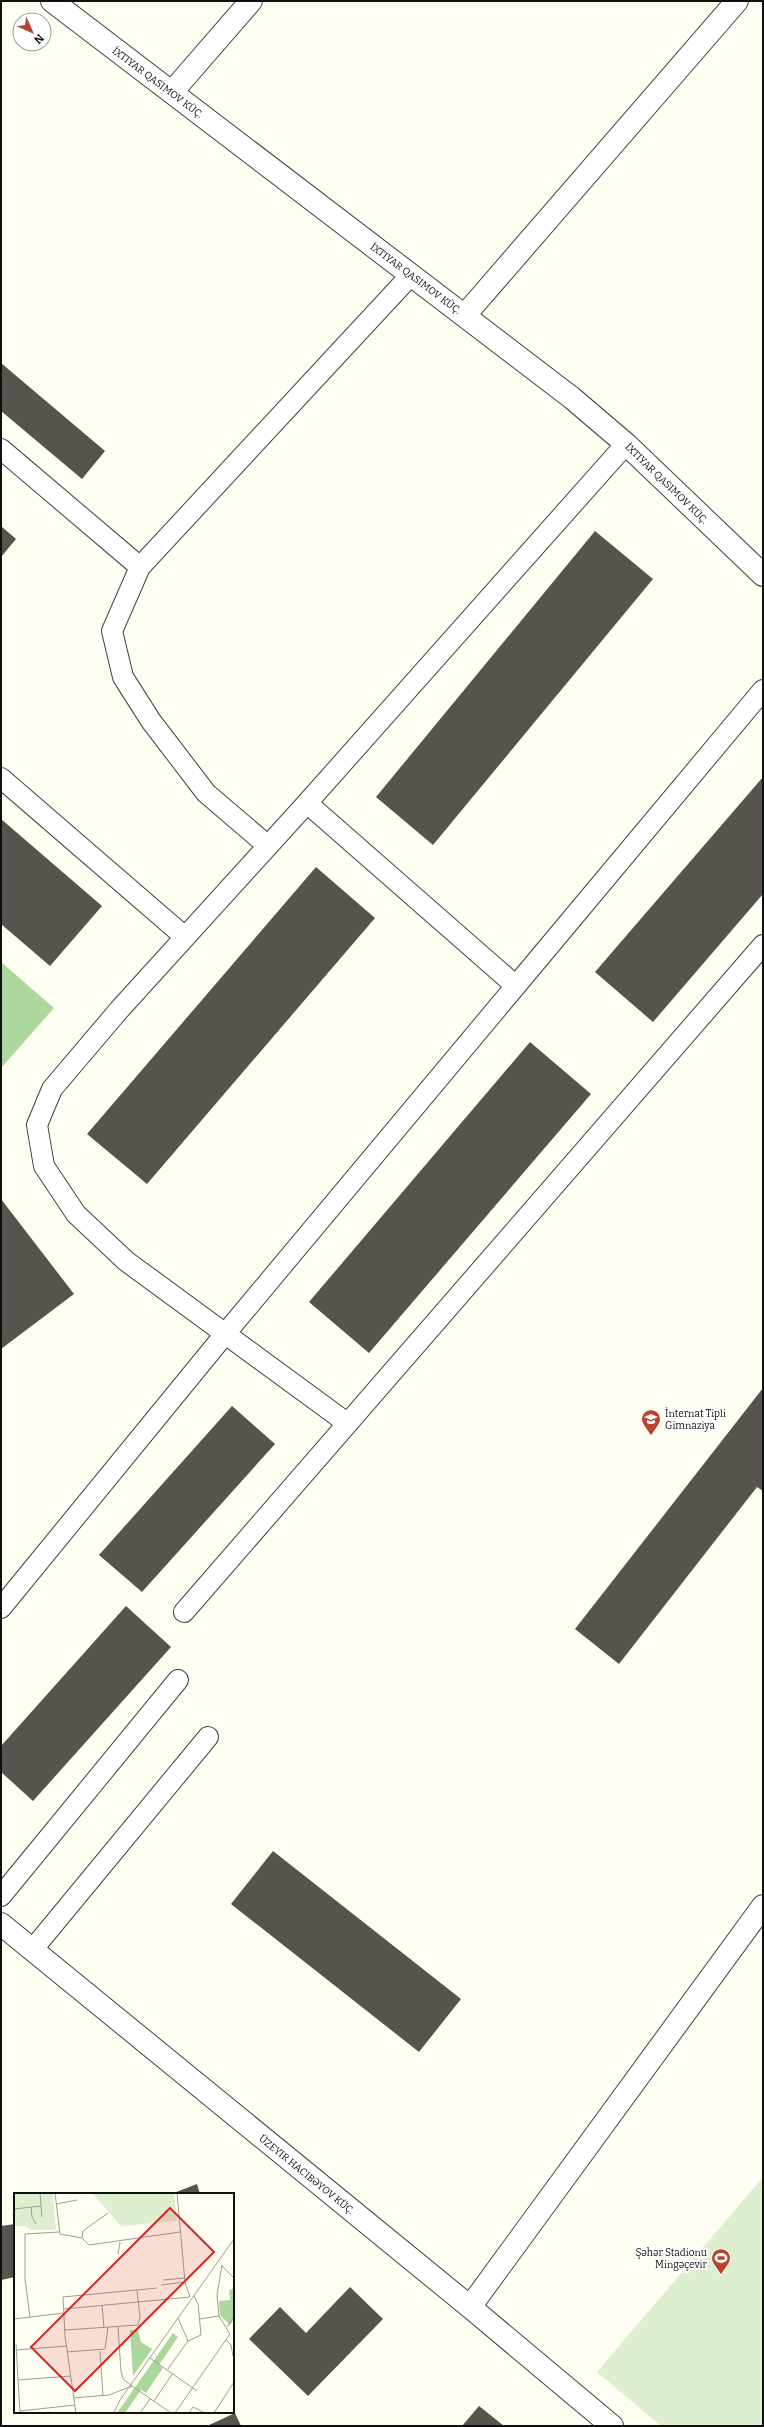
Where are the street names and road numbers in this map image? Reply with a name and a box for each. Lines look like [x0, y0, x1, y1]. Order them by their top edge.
street label: İXTIYAR QASIMOV KÜÇ. [110, 43, 206, 121]
street label: İXTIYAR QASIMOV KÜÇ. [368, 239, 464, 317]
street label: İXTIYAR QASIMOV KÜÇ. [622, 440, 712, 526]
street label: ÜZEYIR HACIBƏYOV KÜÇ. [256, 2132, 357, 2217]

